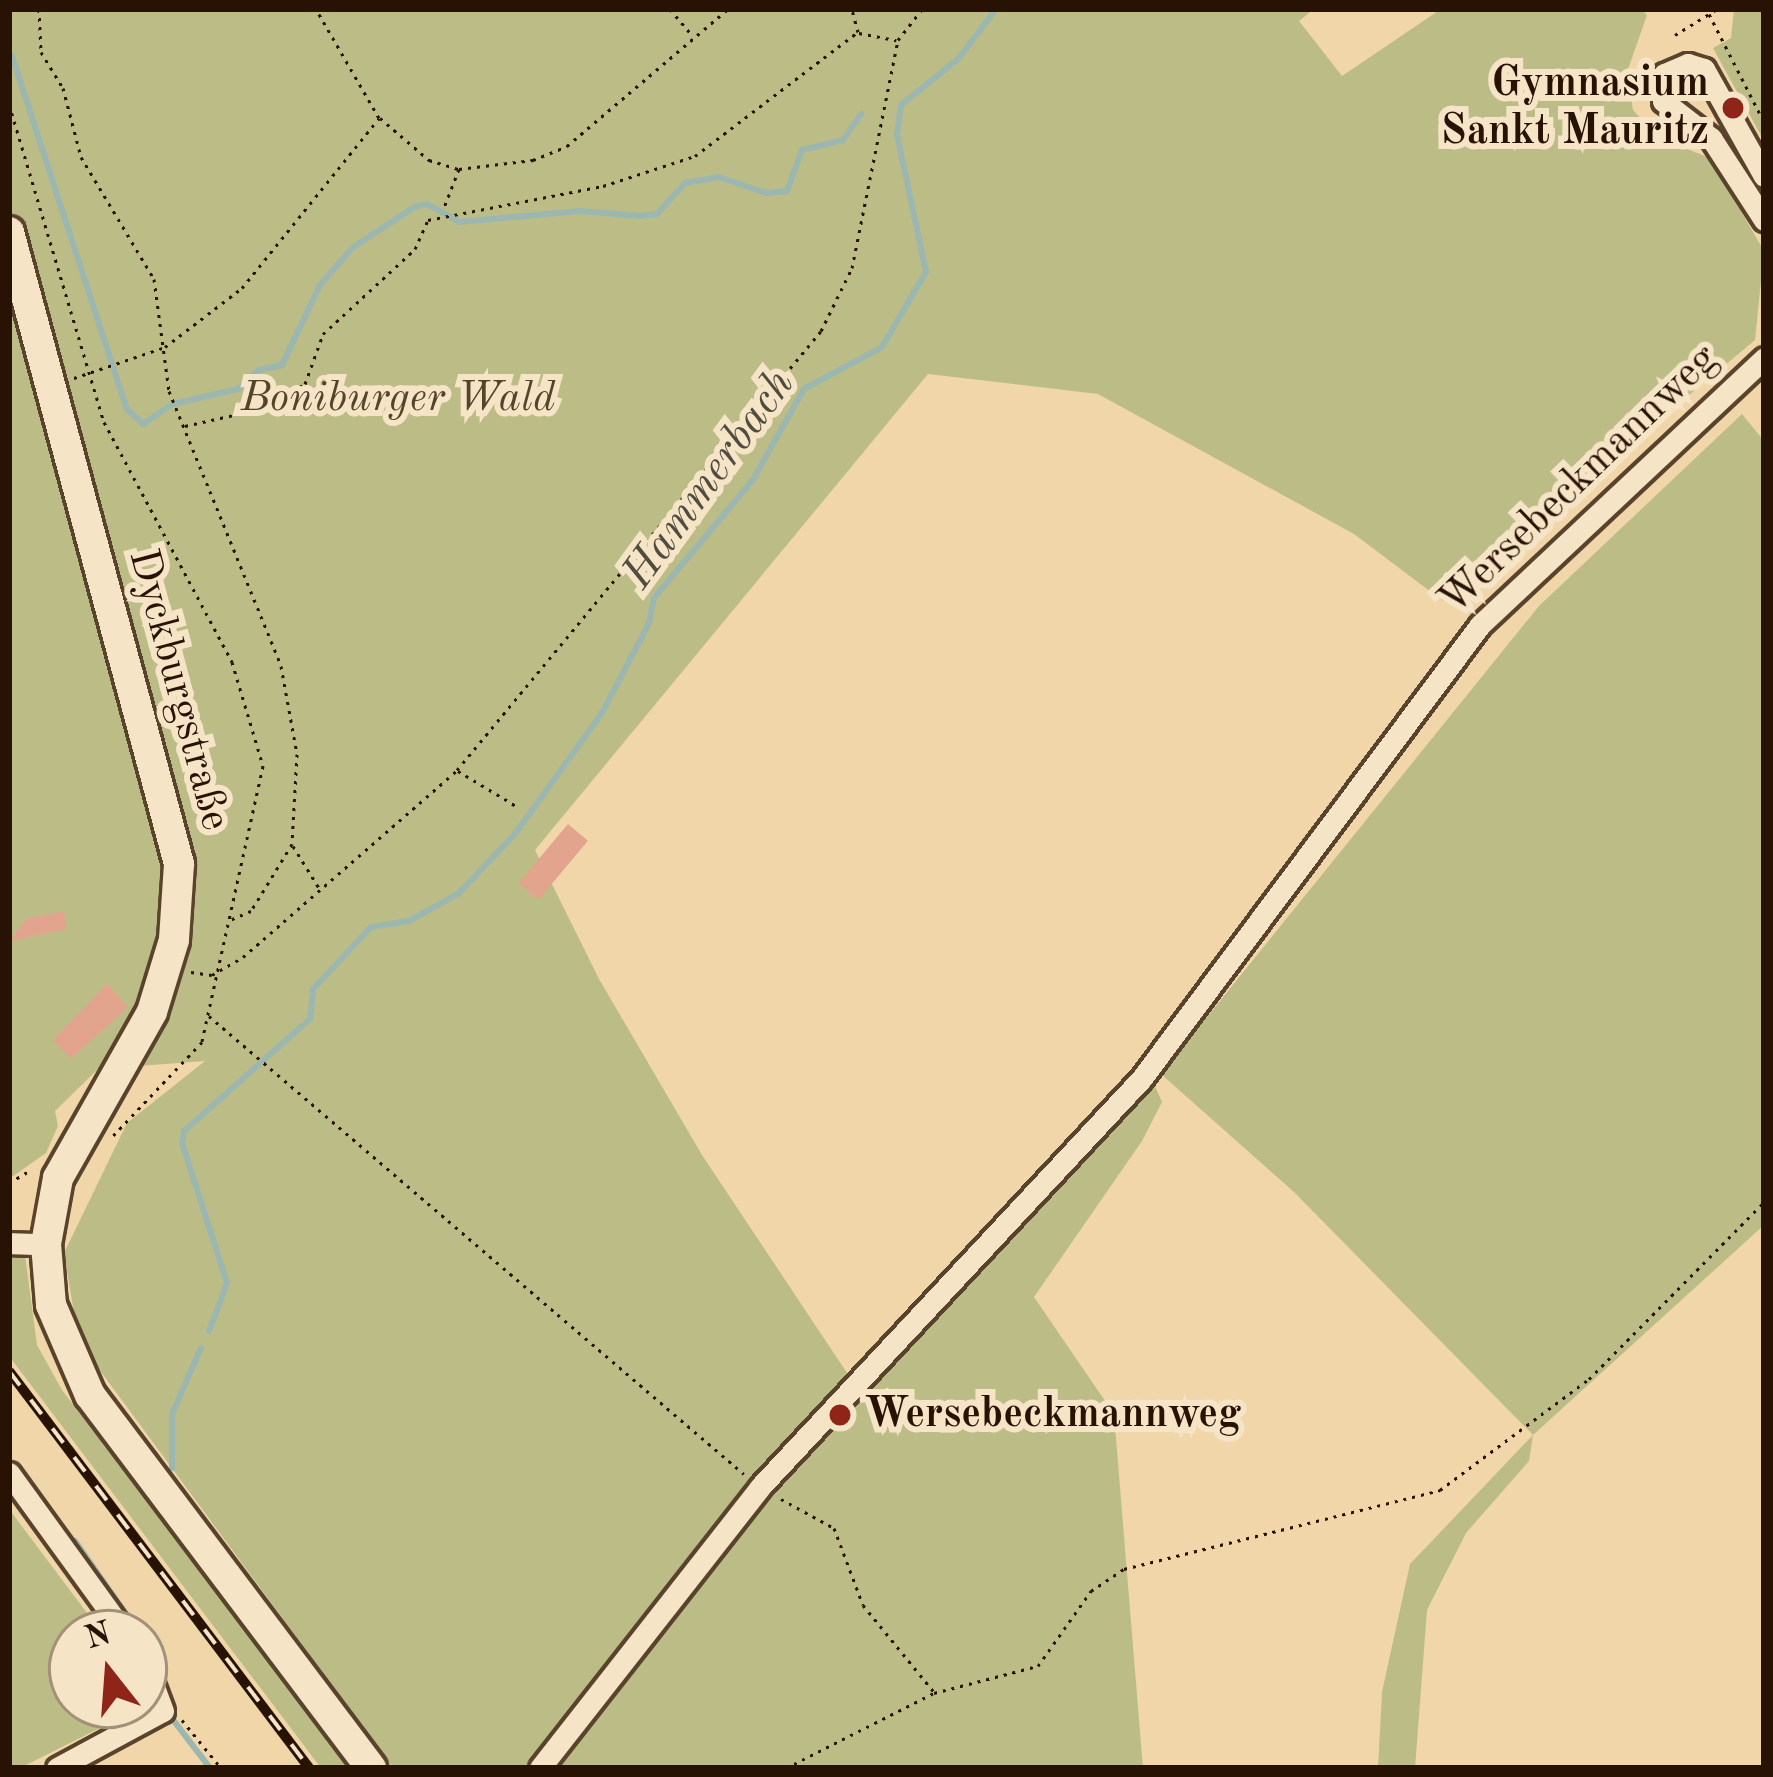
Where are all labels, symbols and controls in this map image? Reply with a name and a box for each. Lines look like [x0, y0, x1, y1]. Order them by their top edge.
place label: Gymnasium Sankt Mauritz [1441, 59, 1709, 158]
marker: Gymnasium Sankt Mauritz [1720, 95, 1746, 121]
street label: Wersebeckmannweg [1429, 334, 1729, 626]
water label: Hammerbach [612, 360, 808, 600]
park label: Boniburger Wald [241, 374, 555, 424]
street label: Dyckburgstraße [116, 544, 240, 836]
place label: Wersebeckmannweg [864, 1390, 1241, 1440]
marker: Wersebeckmannweg [827, 1402, 853, 1428]
north arrow [48, 1609, 168, 1729]
text: N [81, 1617, 115, 1656]

